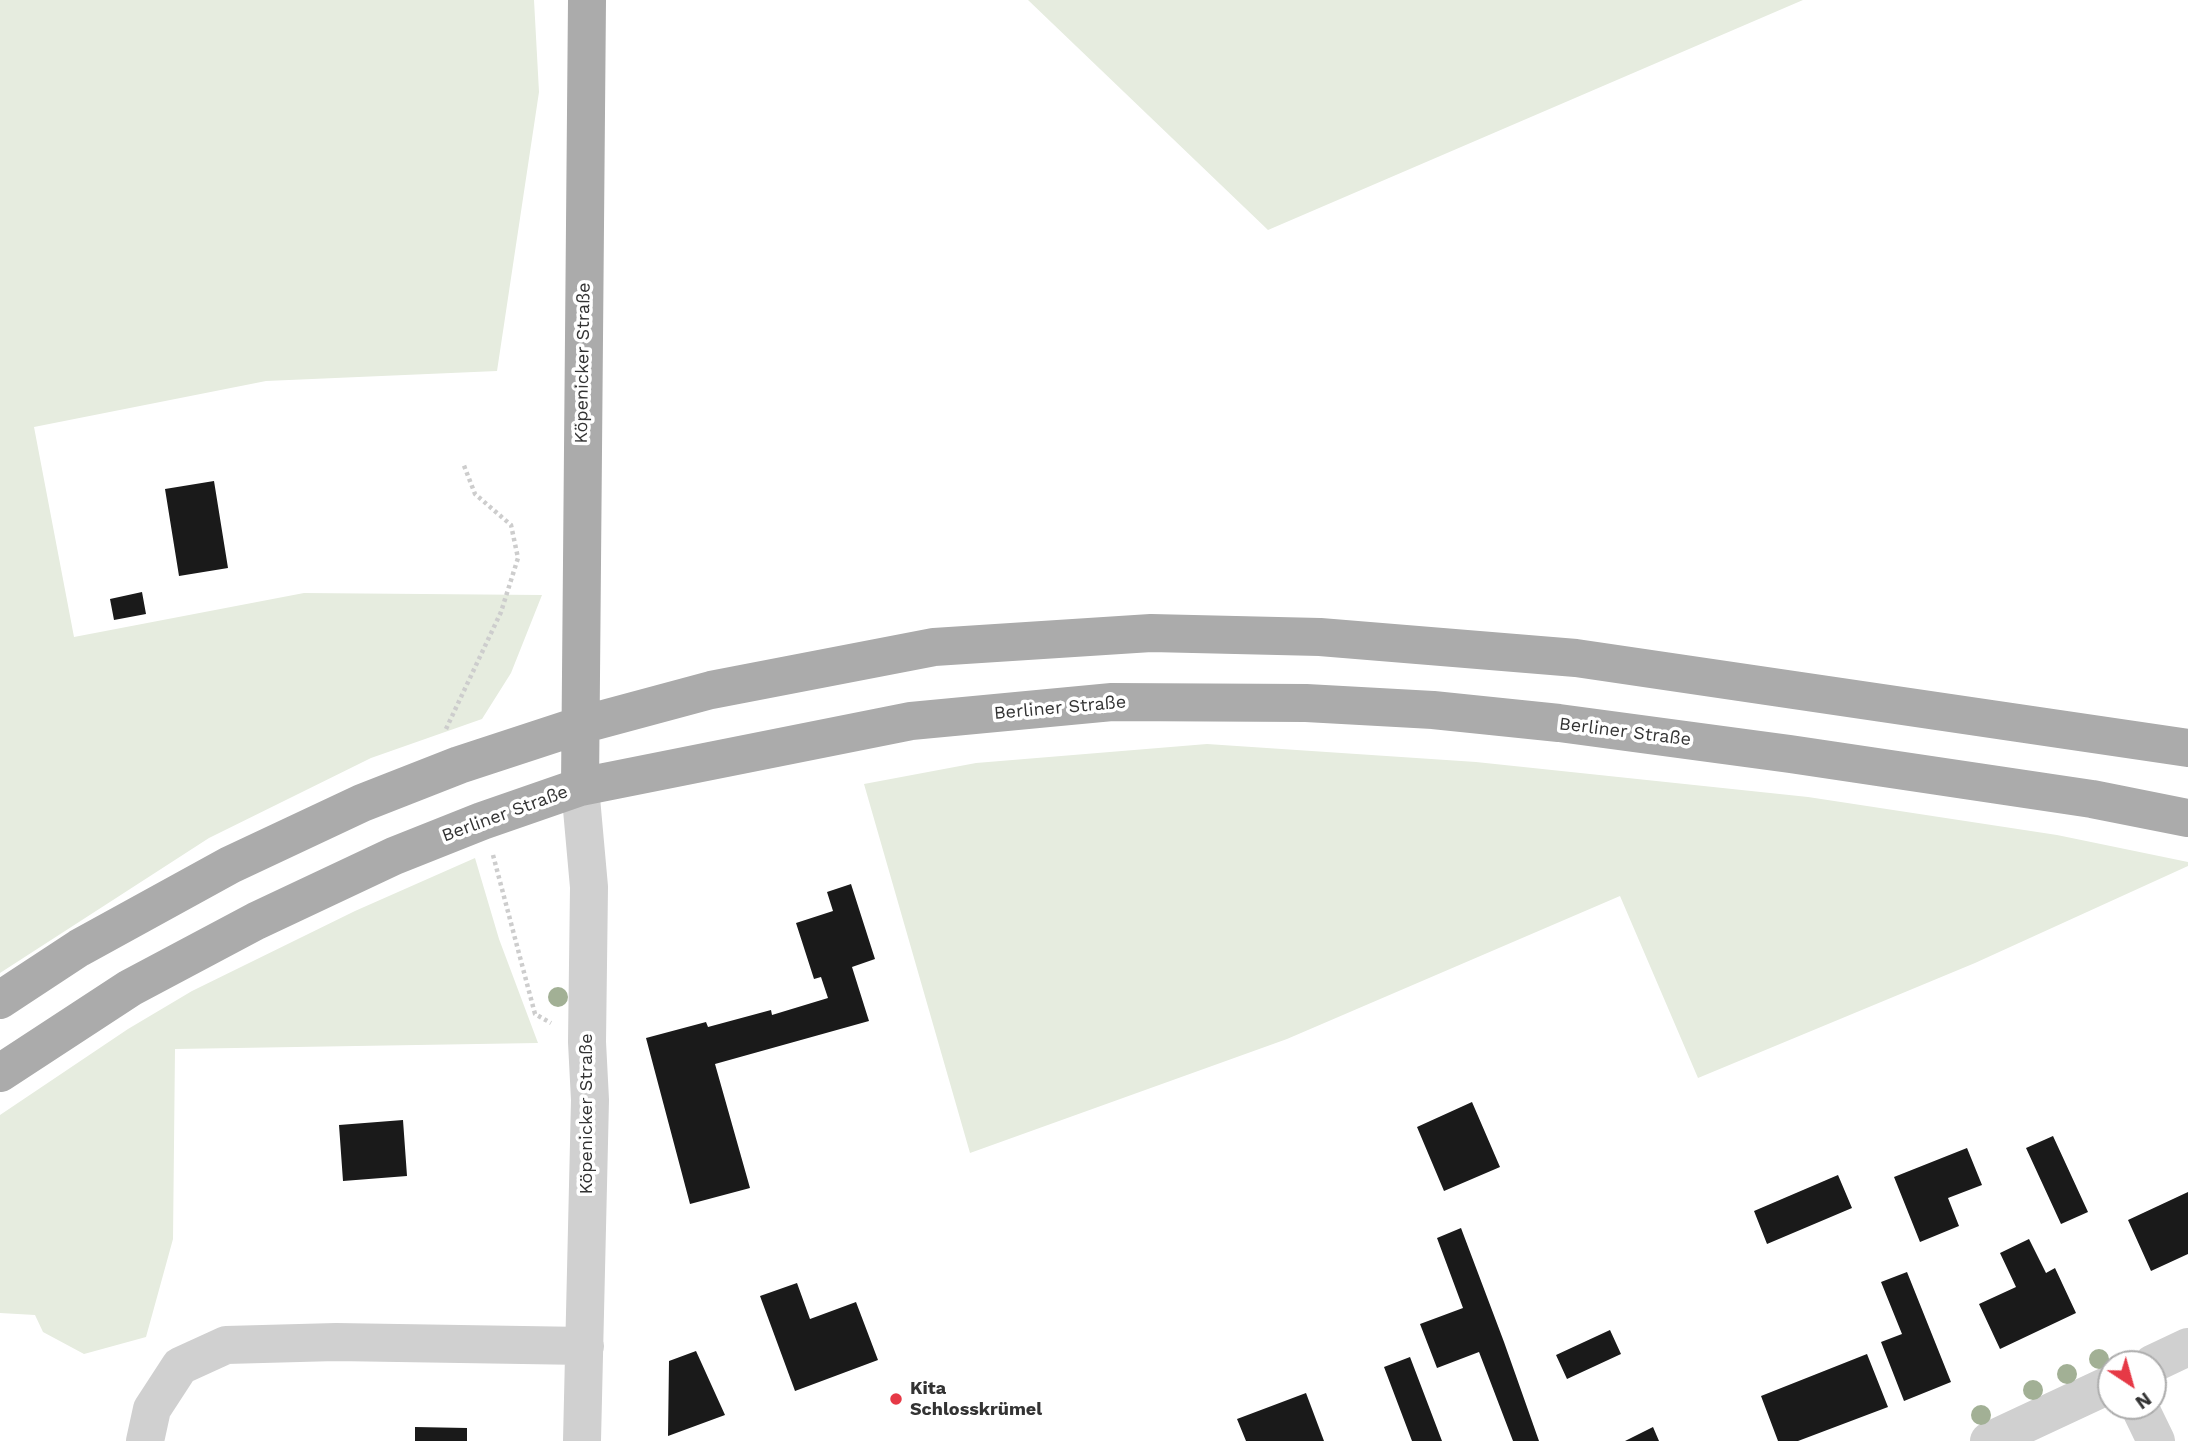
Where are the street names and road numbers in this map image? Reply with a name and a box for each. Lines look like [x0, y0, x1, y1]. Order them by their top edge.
street label: Köpenicker Straße [571, 282, 595, 444]
street label: Berliner Straße [993, 691, 1127, 725]
street label: Berliner Straße [1558, 713, 1692, 751]
street label: Berliner Straße [439, 781, 571, 847]
street label: Köpenicker Straße [576, 1033, 598, 1195]

